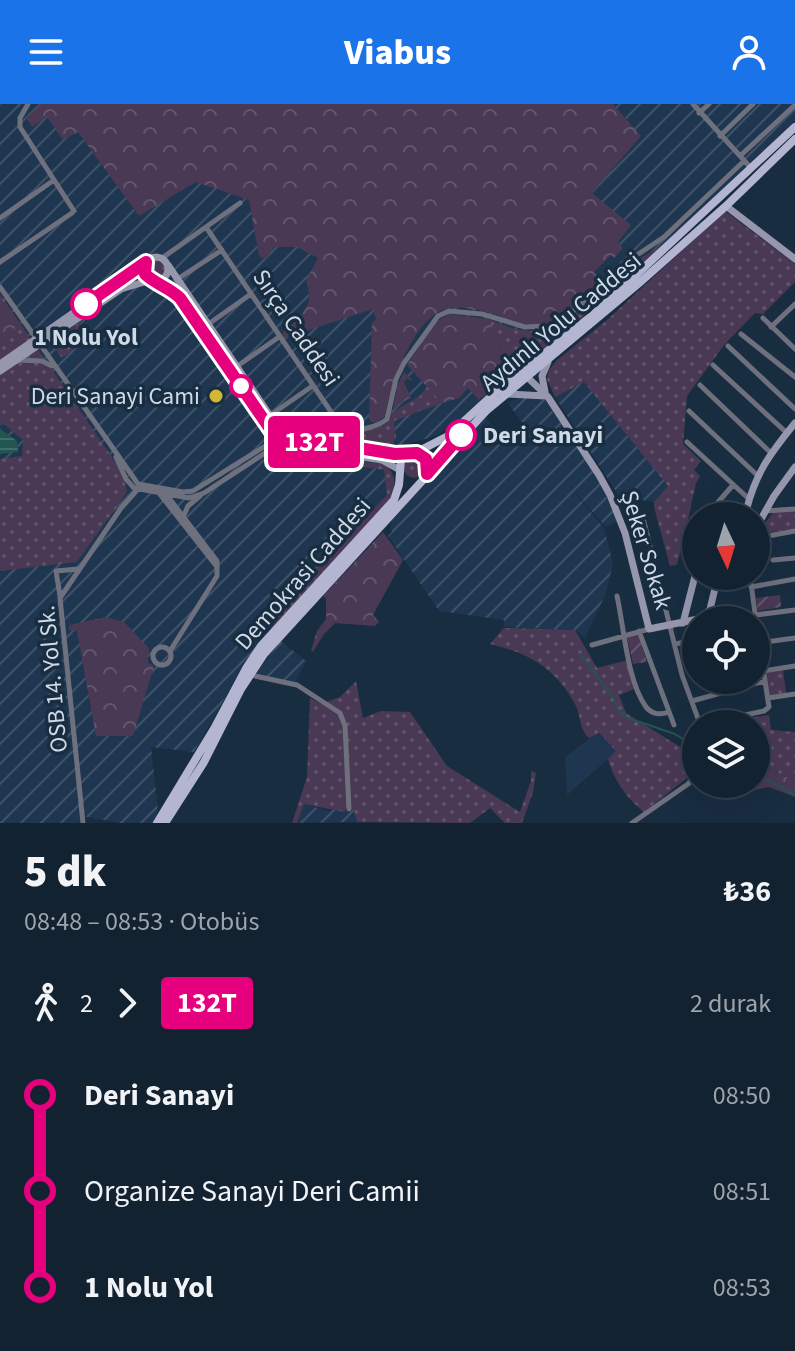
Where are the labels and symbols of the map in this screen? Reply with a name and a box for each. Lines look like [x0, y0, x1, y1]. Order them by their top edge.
street label: Aydınlı Yolu Caddesi [473, 244, 649, 400]
street label: Sırça Caddesi [244, 262, 348, 394]
marker: 1 Nolu Yol [71, 289, 101, 319]
place label: 1 Nolu Yol [34, 320, 138, 355]
unlabelled marker [230, 375, 252, 397]
place label: Deri Sanayi Cami [31, 379, 200, 414]
marker: Deri Sanayi Cami [207, 387, 225, 405]
line badge: 132T [258, 416, 370, 468]
place label: Deri Sanayi [483, 418, 603, 453]
marker: Deri Sanayi [446, 420, 476, 450]
street label: Şeker Sokak [611, 486, 681, 614]
street label: Demokrasi Caddesi [227, 490, 379, 658]
north arrow [682, 502, 770, 590]
street label: OSB 14. Yol Sk. [29, 604, 77, 754]

